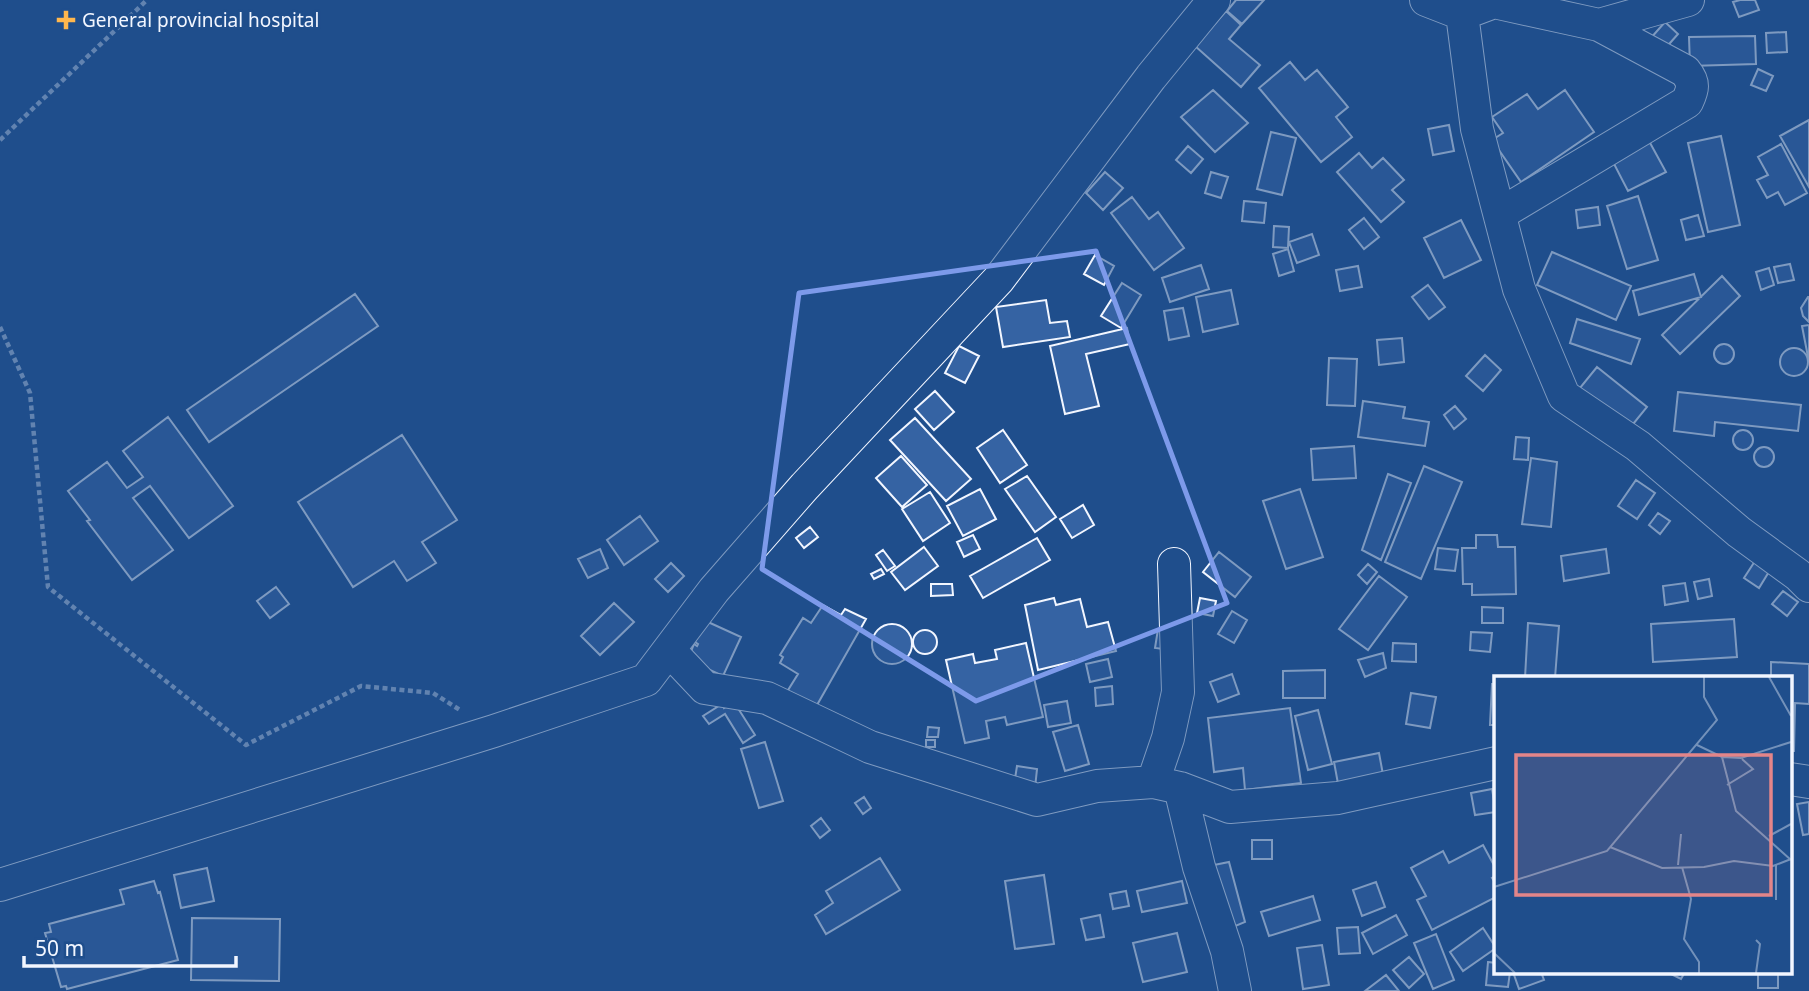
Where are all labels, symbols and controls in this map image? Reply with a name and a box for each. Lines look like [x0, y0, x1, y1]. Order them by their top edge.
place label: General provincial hospital [82, 7, 319, 33]
marker: General provincial hospital [56, 10, 76, 30]
inset map [1494, 676, 1792, 974]
scale bar [24, 925, 236, 969]
text: 50 m [35, 934, 84, 962]

